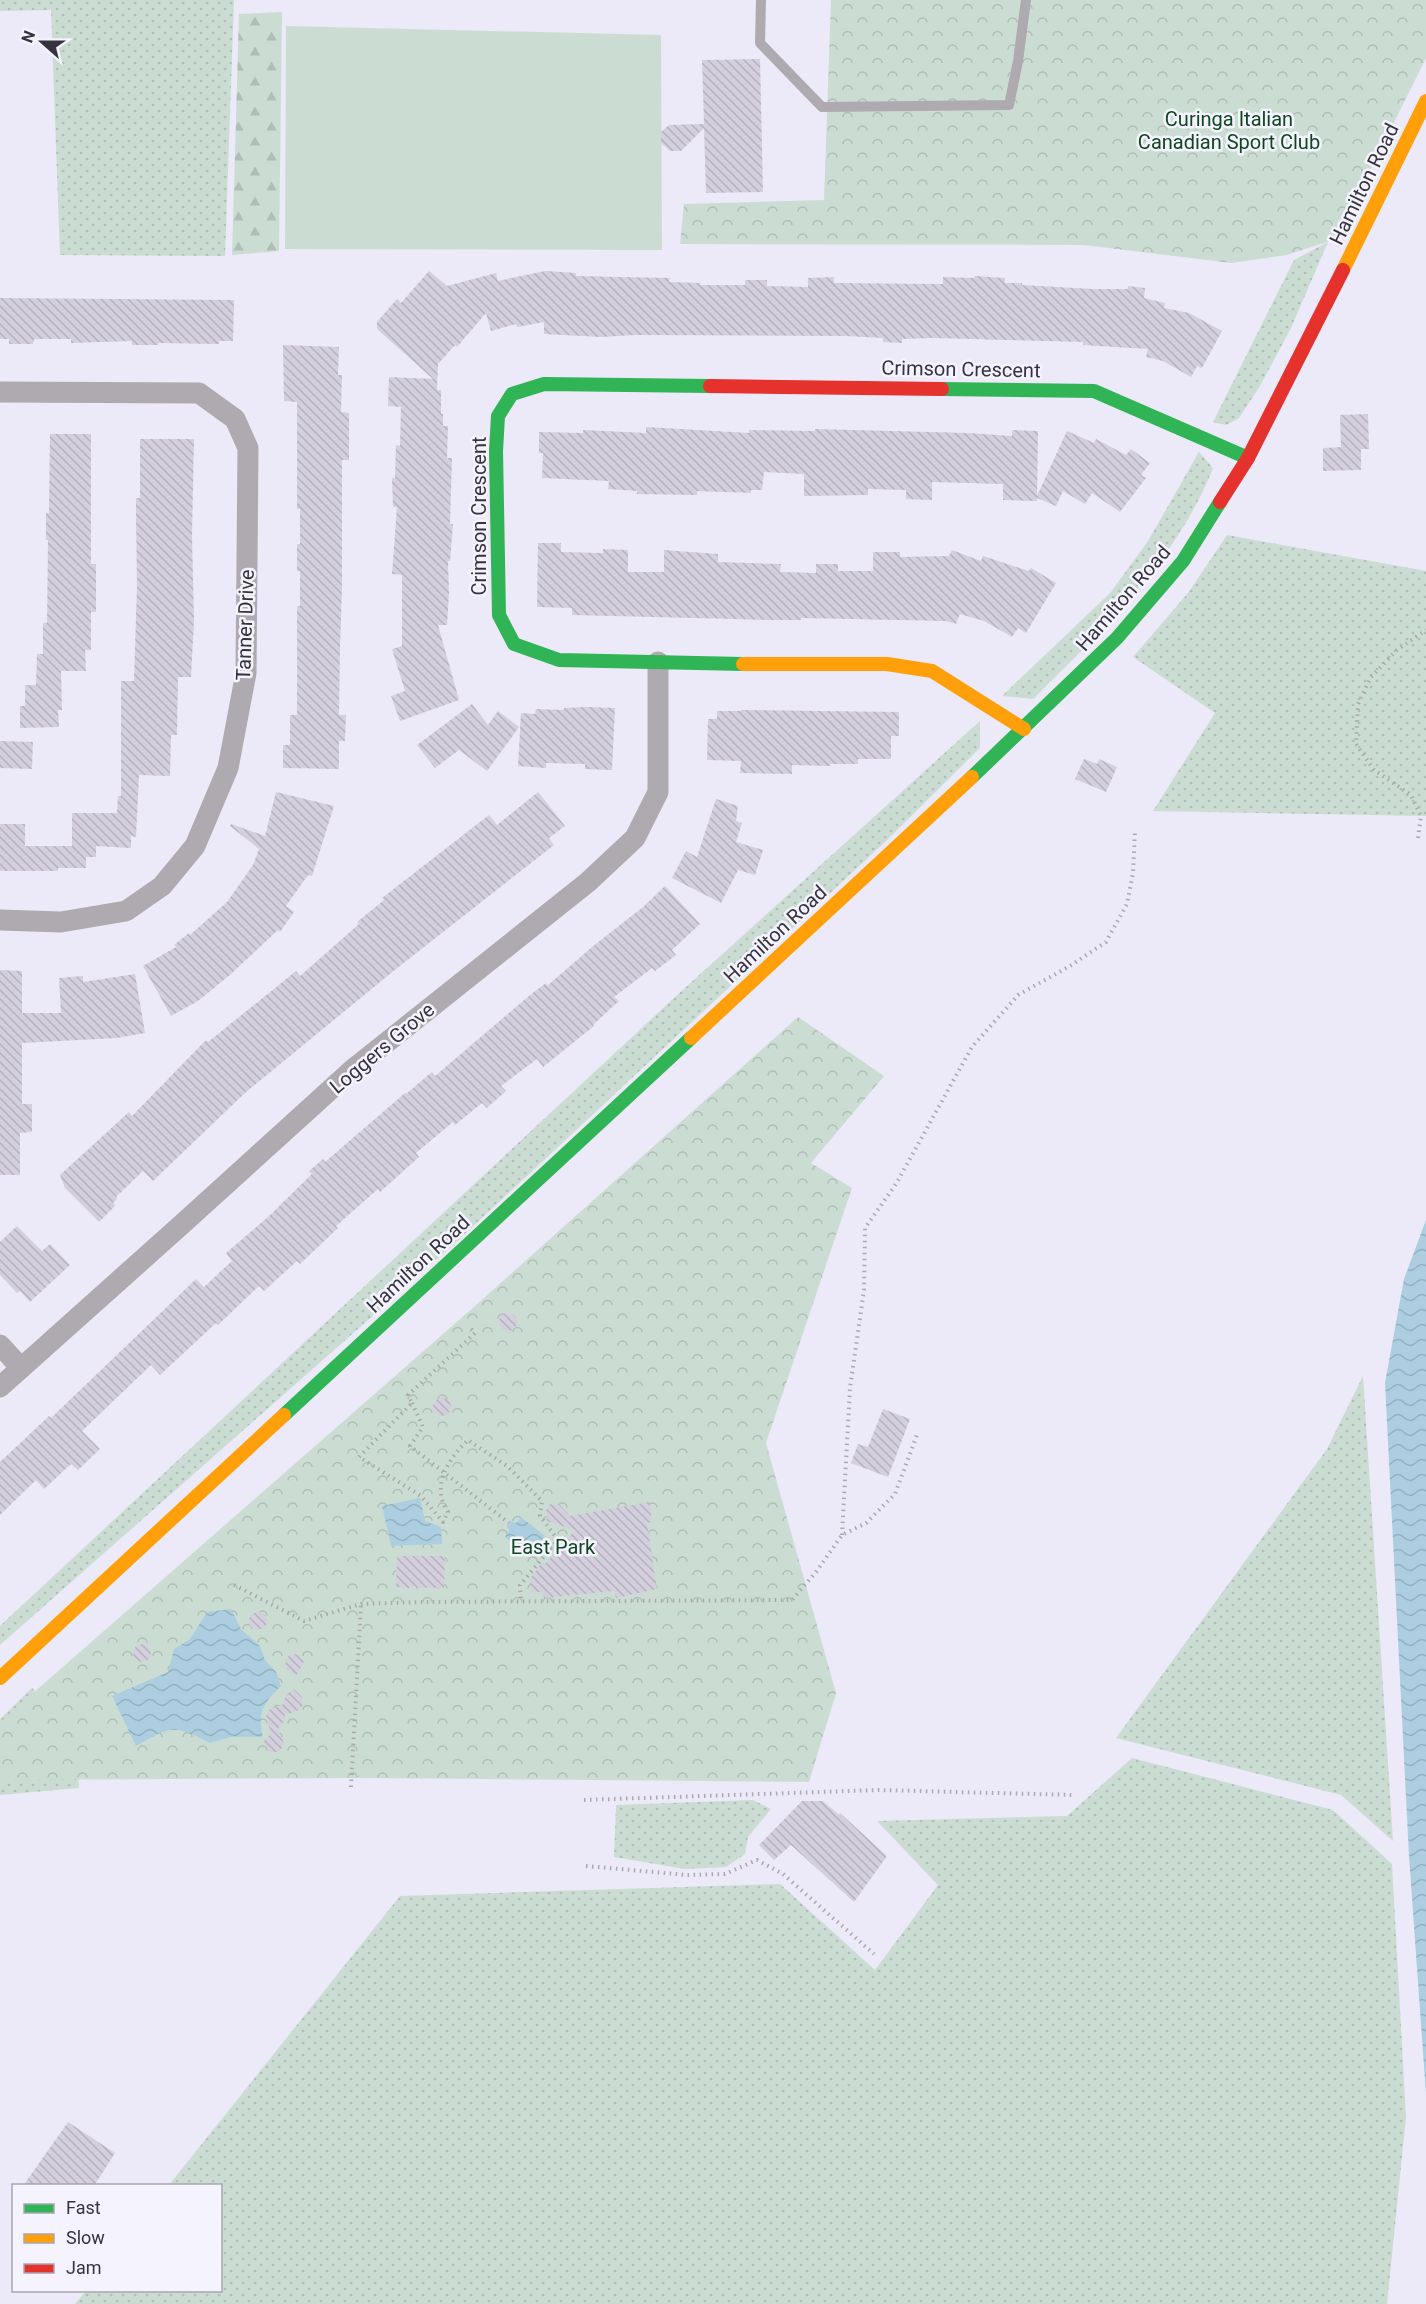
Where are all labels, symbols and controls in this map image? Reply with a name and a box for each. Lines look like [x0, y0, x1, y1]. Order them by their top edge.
north arrow [12, 12, 72, 72]
text: N [18, 28, 39, 45]
park label: Curinga Italian Canadian Sport Club [1138, 107, 1320, 154]
street label: Hamilton Road [1324, 119, 1404, 249]
street label: Crimson Crescent [881, 356, 1041, 382]
street label: Crimson Crescent [467, 436, 491, 596]
street label: Hamilton Road [1071, 540, 1175, 656]
street label: Tanner Drive [231, 569, 259, 681]
street label: Hamilton Road [719, 880, 831, 988]
street label: Loggers Grove [325, 997, 439, 1099]
street label: Hamilton Road [362, 1210, 474, 1318]
park label: East Park [511, 1535, 596, 1559]
legend [12, 2184, 222, 2292]
text: Fast [66, 2197, 101, 2218]
text: Slow [66, 2227, 105, 2248]
text: Jam [66, 2257, 102, 2278]

